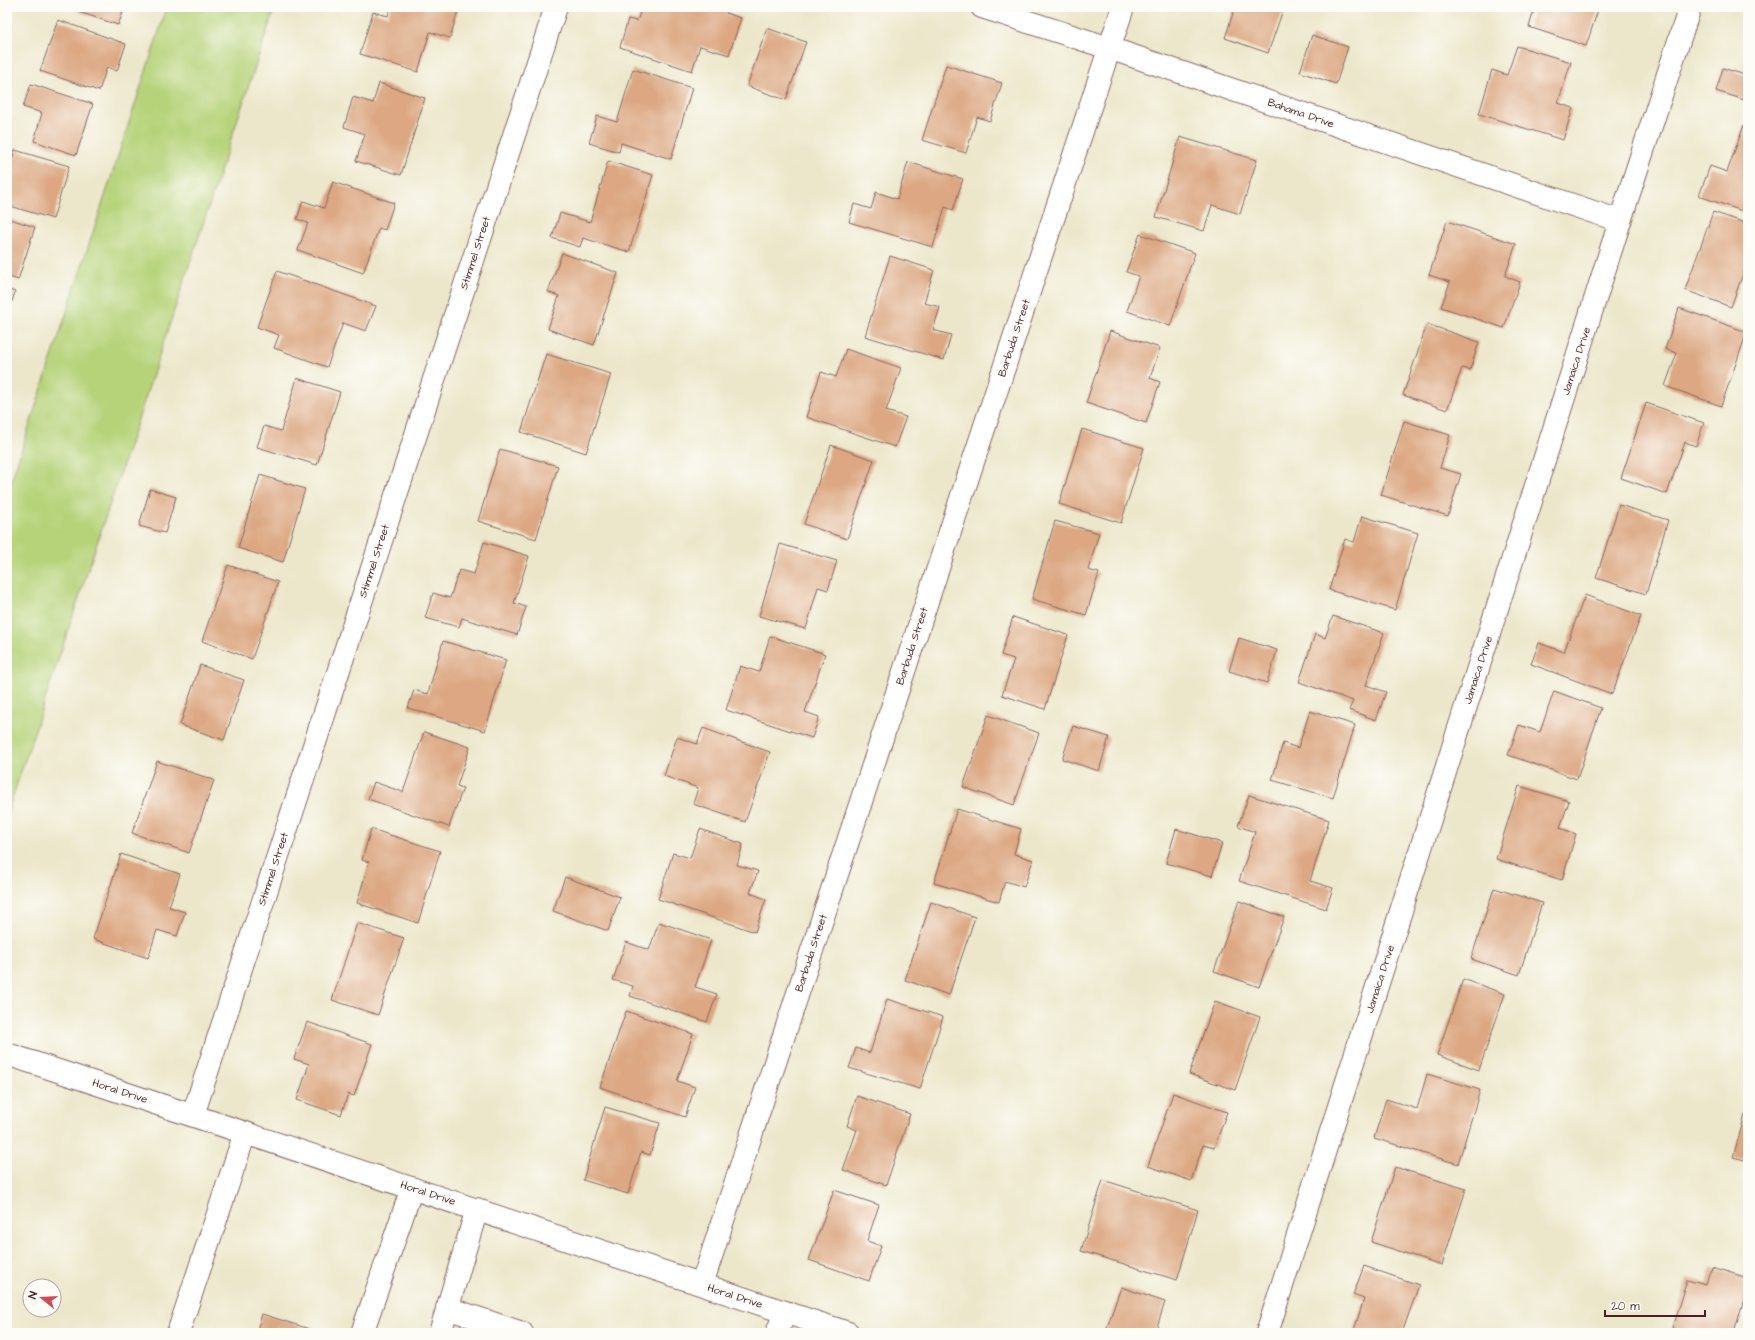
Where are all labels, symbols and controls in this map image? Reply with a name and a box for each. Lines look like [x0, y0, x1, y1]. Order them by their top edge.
street label: Bahama Drive [1266, 95, 1336, 131]
street label: Stimmel Street [456, 214, 494, 292]
street label: Barbuda Street [994, 297, 1034, 379]
street label: Jamaica Drive [1558, 325, 1594, 397]
street label: Stimmel Street [355, 522, 393, 600]
street label: Barbuda Street [892, 605, 932, 687]
street label: Jamaica Drive [1460, 634, 1496, 706]
street label: Stimmel Street [254, 830, 292, 908]
street label: Barbuda Street [791, 912, 831, 994]
street label: Jamaica Drive [1362, 943, 1398, 1015]
street label: Horal Drive [90, 1075, 150, 1107]
street label: Horal Drive [398, 1177, 458, 1209]
north arrow [22, 1278, 62, 1318]
street label: Horal Drive [705, 1280, 765, 1312]
text: N [25, 1289, 41, 1301]
scale bar [1605, 1292, 1705, 1318]
text: 20 m [1611, 1298, 1640, 1315]

